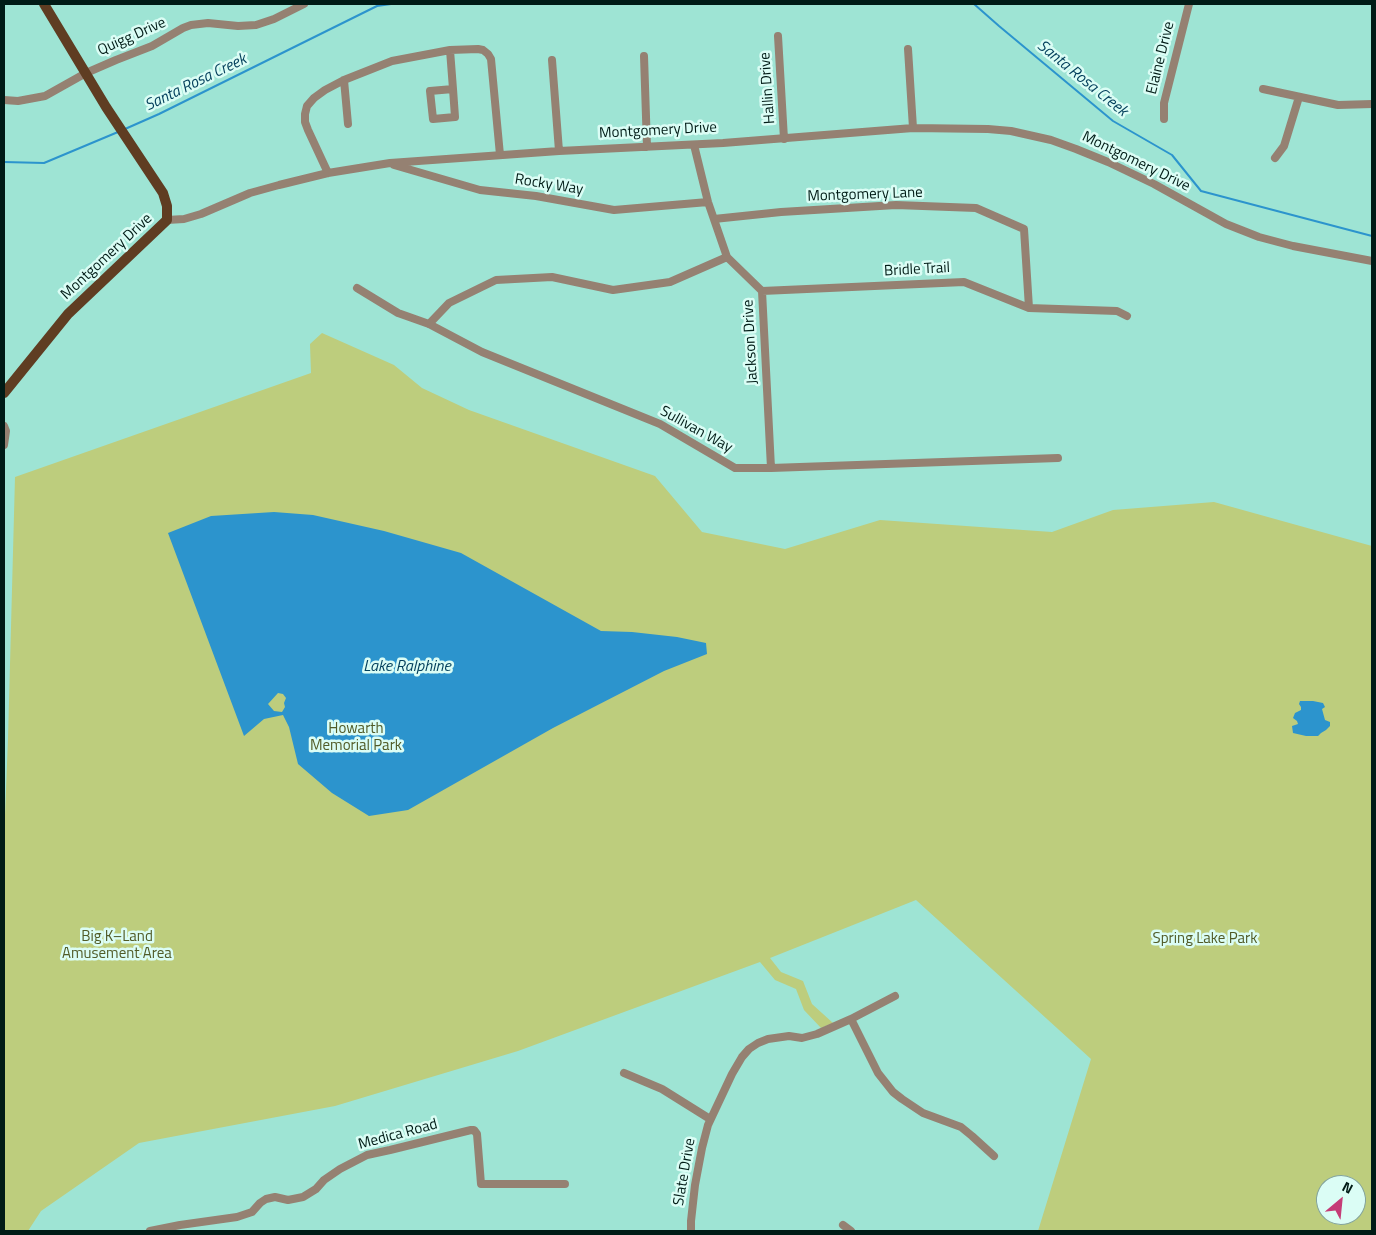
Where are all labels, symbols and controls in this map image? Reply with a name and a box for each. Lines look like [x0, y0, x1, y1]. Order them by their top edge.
street label: Quigg Drive [95, 14, 169, 60]
street label: Elaine Drive [1143, 20, 1179, 96]
water label: Santa Rosa Creek [1033, 37, 1131, 121]
water label: Santa Rosa Creek [142, 50, 250, 116]
street label: Hallin Drive [757, 51, 779, 125]
street label: Montgomery Drive [599, 119, 717, 143]
street label: Montgomery Drive [1079, 128, 1193, 196]
street label: Rocky Way [513, 171, 585, 199]
street label: Montgomery Lane [807, 184, 923, 206]
street label: Montgomery Drive [58, 210, 156, 304]
street label: Bridle Trail [884, 259, 950, 281]
street label: Jackson Drive [740, 299, 762, 385]
street label: Sullivan Way [657, 403, 735, 457]
water label: Lake Ralphine [363, 657, 451, 677]
park label: Howarth Memorial Park [310, 720, 402, 755]
park label: Big K–Land Amusement Area [62, 928, 172, 963]
park label: Spring Lake Park [1153, 930, 1257, 948]
street label: Medica Road [356, 1116, 440, 1154]
street label: Slate Drive [670, 1137, 700, 1207]
north arrow [1316, 1175, 1366, 1225]
text: N [1339, 1176, 1357, 1199]

